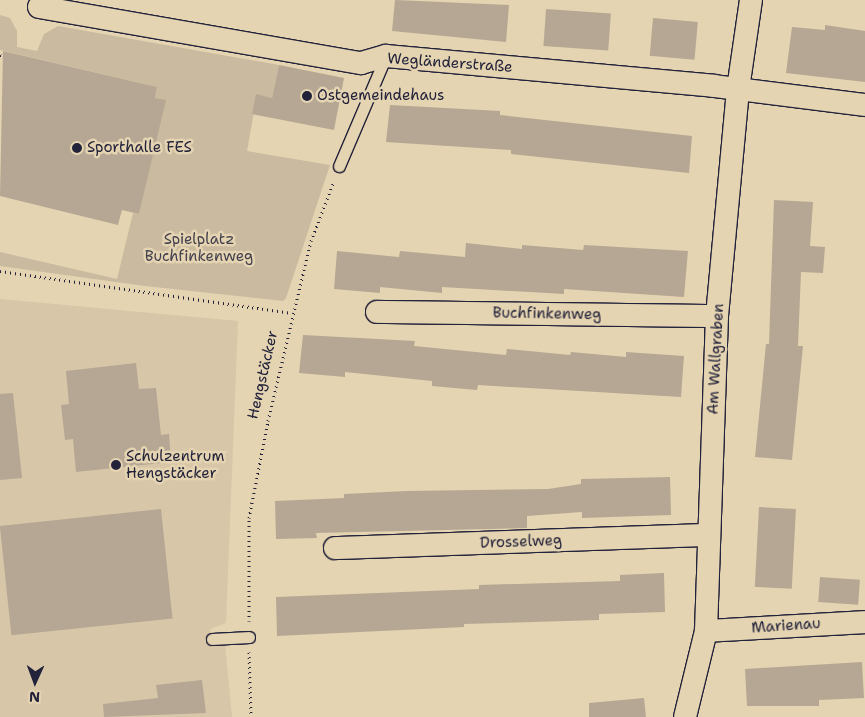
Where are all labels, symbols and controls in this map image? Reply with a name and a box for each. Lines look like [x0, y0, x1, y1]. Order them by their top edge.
street label: Wegländerstraße [387, 50, 513, 76]
place label: Ostgemeindehaus [317, 87, 445, 105]
marker: Ostgemeindehaus [301, 90, 313, 102]
place label: Sporthalle FES [87, 139, 192, 157]
marker: Sporthalle FES [71, 142, 83, 154]
park label: Spielplatz Buchfinkenweg [145, 230, 253, 265]
street label: Am Wallgraben [704, 303, 728, 415]
street label: Buchfinkenweg [493, 304, 601, 324]
street label: Hengstäcker [244, 329, 282, 421]
place label: Schulzentrum Hengstäcker [126, 447, 224, 482]
marker: Schulzentrum Hengstäcker [110, 459, 122, 471]
street label: Drosselweg [480, 532, 562, 552]
street label: Marienau [751, 615, 821, 637]
north arrow [10, 657, 60, 707]
text: N [29, 688, 40, 706]

